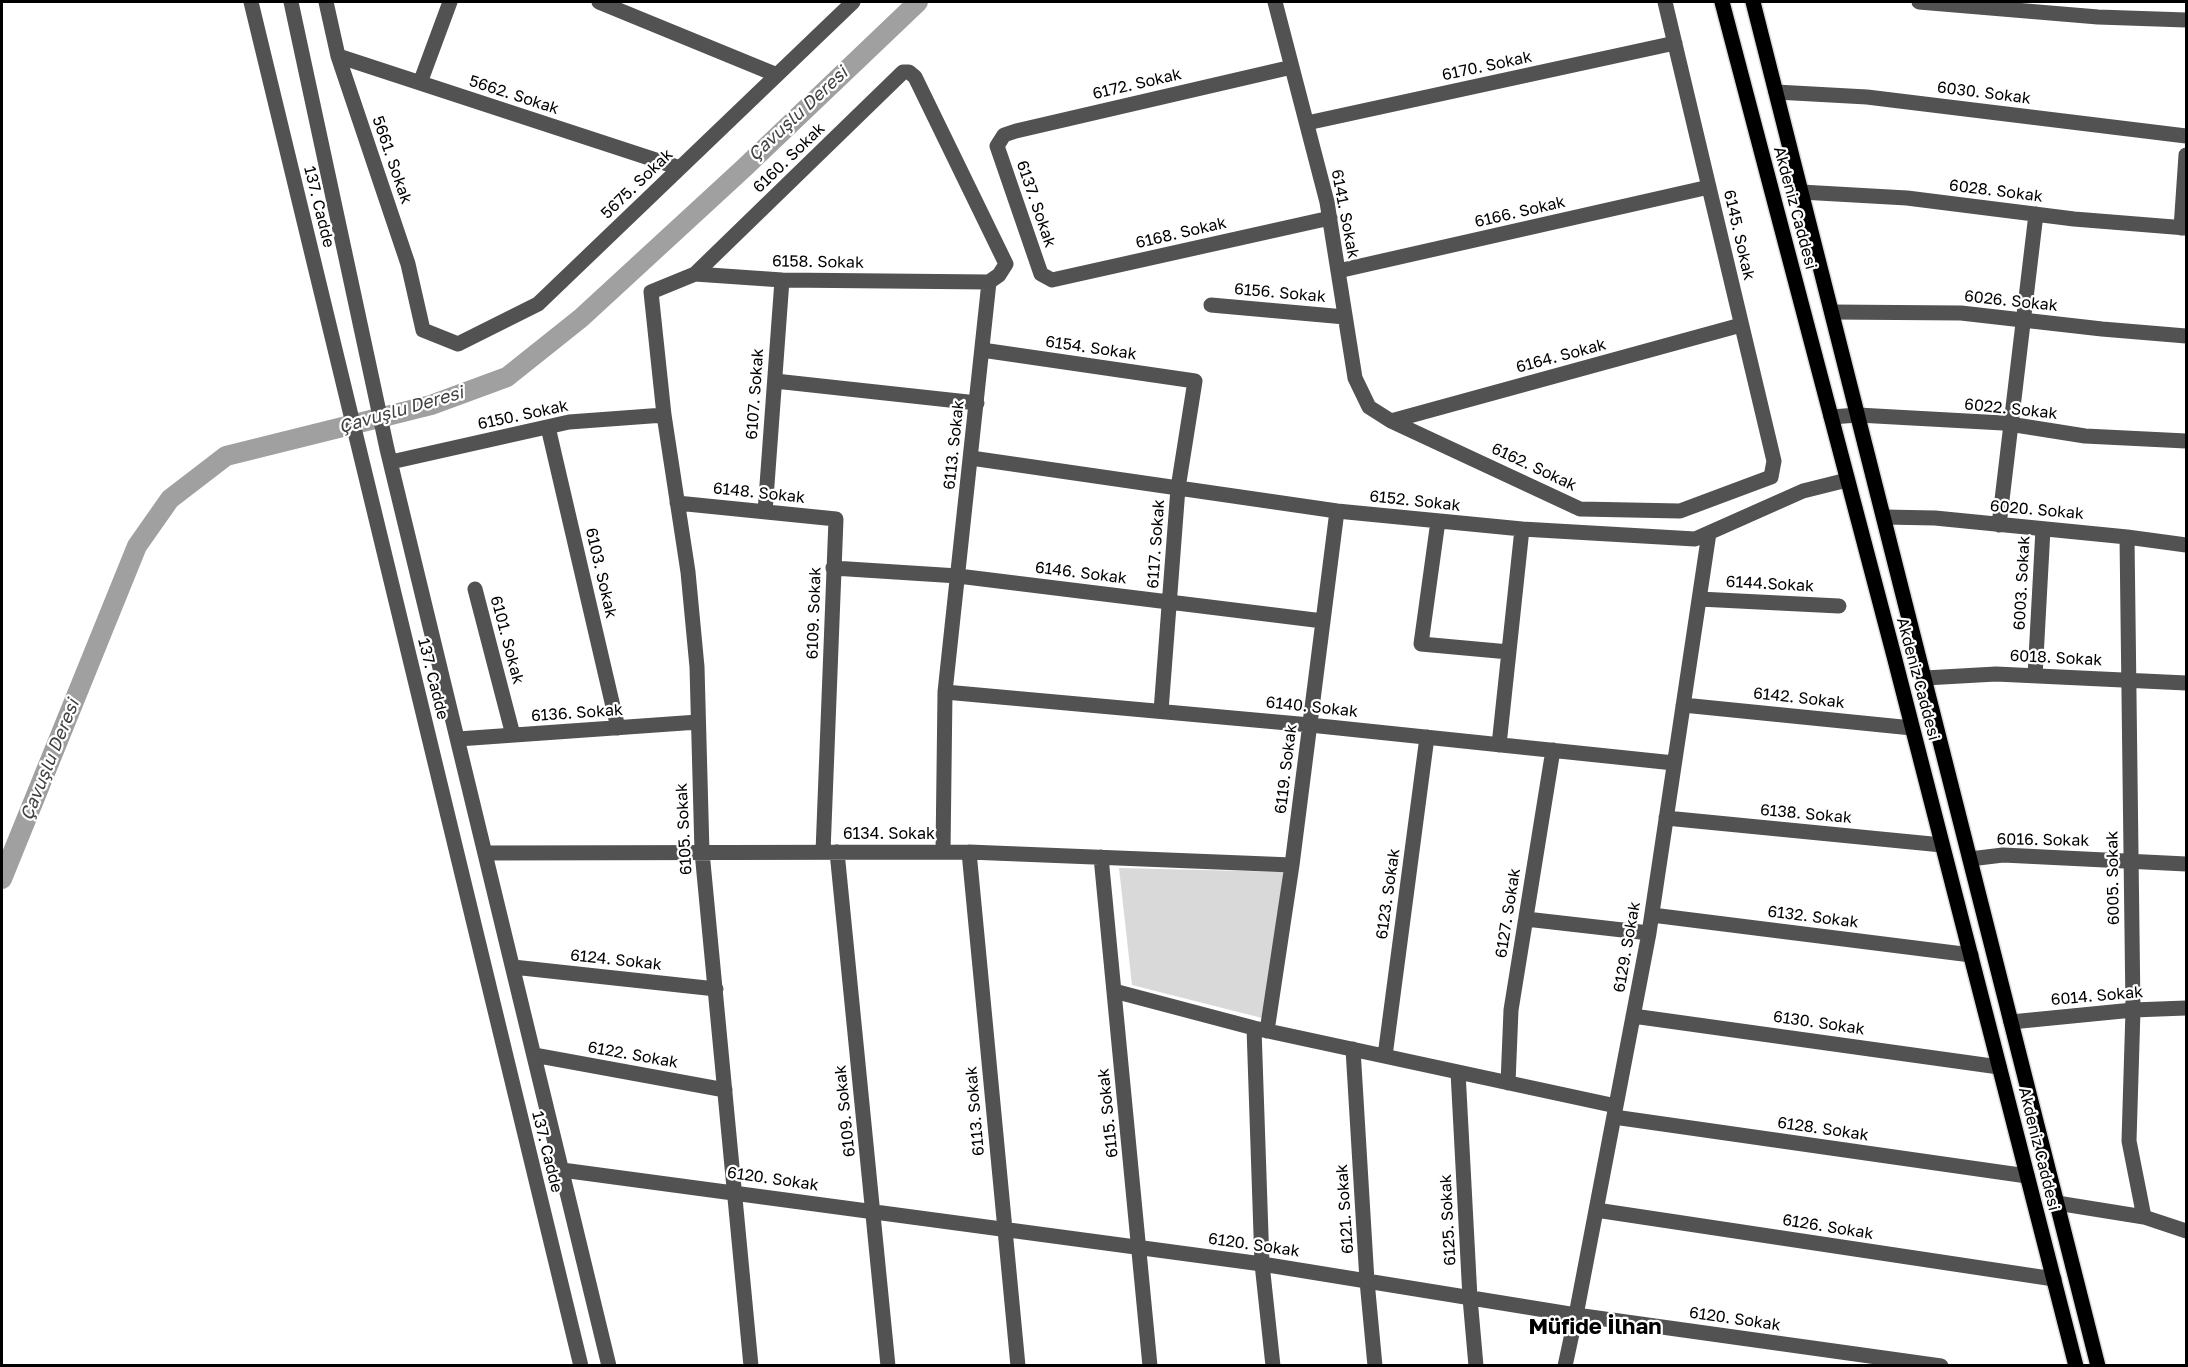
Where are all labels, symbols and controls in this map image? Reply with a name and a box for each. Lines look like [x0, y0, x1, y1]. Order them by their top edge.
street label: 6170. Sokak [1440, 47, 1534, 85]
water label: Çavuşlu Deresi [744, 62, 852, 166]
street label: 6172. Sokak [1091, 64, 1183, 104]
street label: 5662. Sokak [467, 71, 561, 119]
street label: 6030. Sokak [1936, 78, 2032, 108]
street label: 5661. Sokak [368, 113, 416, 207]
street label: 6160. Sokak [749, 119, 829, 197]
street label: Akdeniz Caddesi [1769, 144, 1821, 272]
street label: 5675. Sokak [597, 145, 677, 223]
street label: 6137. Sokak [1012, 158, 1060, 250]
street label: 137. Cadde [300, 164, 338, 250]
street label: 6141. Sokak [1327, 168, 1363, 260]
street label: 6028. Sokak [1948, 176, 2044, 206]
street label: 6145. Sokak [1719, 188, 1759, 282]
street label: 6166. Sokak [1473, 192, 1567, 232]
street label: 6168. Sokak [1134, 213, 1228, 253]
street label: 6158. Sokak [772, 252, 864, 272]
street label: 6156. Sokak [1233, 279, 1327, 307]
street label: 6026. Sokak [1963, 287, 2059, 315]
street label: 6154. Sokak [1044, 332, 1138, 364]
street label: 6164. Sokak [1514, 335, 1608, 377]
street label: 6107. Sokak [742, 348, 768, 440]
water label: Çavuşlu Deresi [336, 382, 466, 438]
street label: 6022. Sokak [1963, 395, 2059, 423]
street label: 6150. Sokak [476, 396, 570, 434]
street label: 6113. Sokak [940, 399, 968, 491]
street label: 6162. Sokak [1488, 439, 1580, 495]
street label: 6148. Sokak [712, 479, 806, 507]
street label: 6152. Sokak [1368, 487, 1462, 515]
street label: 6020. Sokak [1989, 496, 2085, 524]
street label: 6117. Sokak [1143, 499, 1169, 589]
street label: 6103. Sokak [581, 526, 621, 620]
street label: 6003. Sokak [2010, 535, 2034, 631]
street label: 6146. Sokak [1034, 558, 1128, 588]
street label: 6109. Sokak [803, 566, 825, 660]
street label: 6144.Sokak [1725, 572, 1815, 596]
street label: 6101. Sokak [486, 594, 528, 686]
street label: Akdeniz Caddesi [1892, 615, 1944, 743]
street label: 137. Cadde [414, 636, 452, 722]
street label: 6018. Sokak [2009, 646, 2103, 670]
street label: 6142. Sokak [1752, 684, 1846, 712]
street label: 6140. Sokak [1265, 693, 1359, 721]
water label: Çavuşlu Deresi [16, 696, 84, 824]
street label: 6136. Sokak [530, 700, 624, 726]
street label: 6119. Sokak [1271, 723, 1301, 815]
street label: 6105. Sokak [672, 782, 696, 876]
street label: 6138. Sokak [1759, 800, 1853, 828]
street label: 6134. Sokak [843, 824, 935, 844]
street label: 6016. Sokak [1997, 830, 2089, 850]
street label: 6005. Sokak [2103, 831, 2123, 925]
street label: 6123. Sokak [1372, 847, 1404, 941]
street label: 6127. Sokak [1491, 867, 1525, 959]
street label: 6129. Sokak [1610, 900, 1644, 994]
street label: 6132. Sokak [1766, 902, 1860, 932]
street label: 6124. Sokak [569, 946, 663, 974]
street label: 6014. Sokak [2050, 982, 2144, 1010]
street label: 6130. Sokak [1772, 1007, 1866, 1039]
street label: 6122. Sokak [586, 1038, 680, 1072]
street label: 6109. Sokak [831, 1064, 859, 1158]
street label: 6113. Sokak [962, 1065, 988, 1157]
street label: 6115. Sokak [1094, 1067, 1122, 1159]
street label: Akdeniz Caddesi [2014, 1085, 2064, 1213]
street label: 137. Cadde [528, 1109, 566, 1195]
street label: 6128. Sokak [1776, 1113, 1870, 1145]
street label: 6120. Sokak [726, 1163, 820, 1195]
street label: 6121. Sokak [1332, 1163, 1358, 1255]
street label: 6125. Sokak [1436, 1174, 1460, 1266]
street label: 6126. Sokak [1781, 1210, 1875, 1244]
street label: 6120. Sokak [1207, 1229, 1301, 1261]
street label: 6120. Sokak [1688, 1303, 1782, 1335]
district label: Müfide İlhan [1529, 1314, 1661, 1340]

